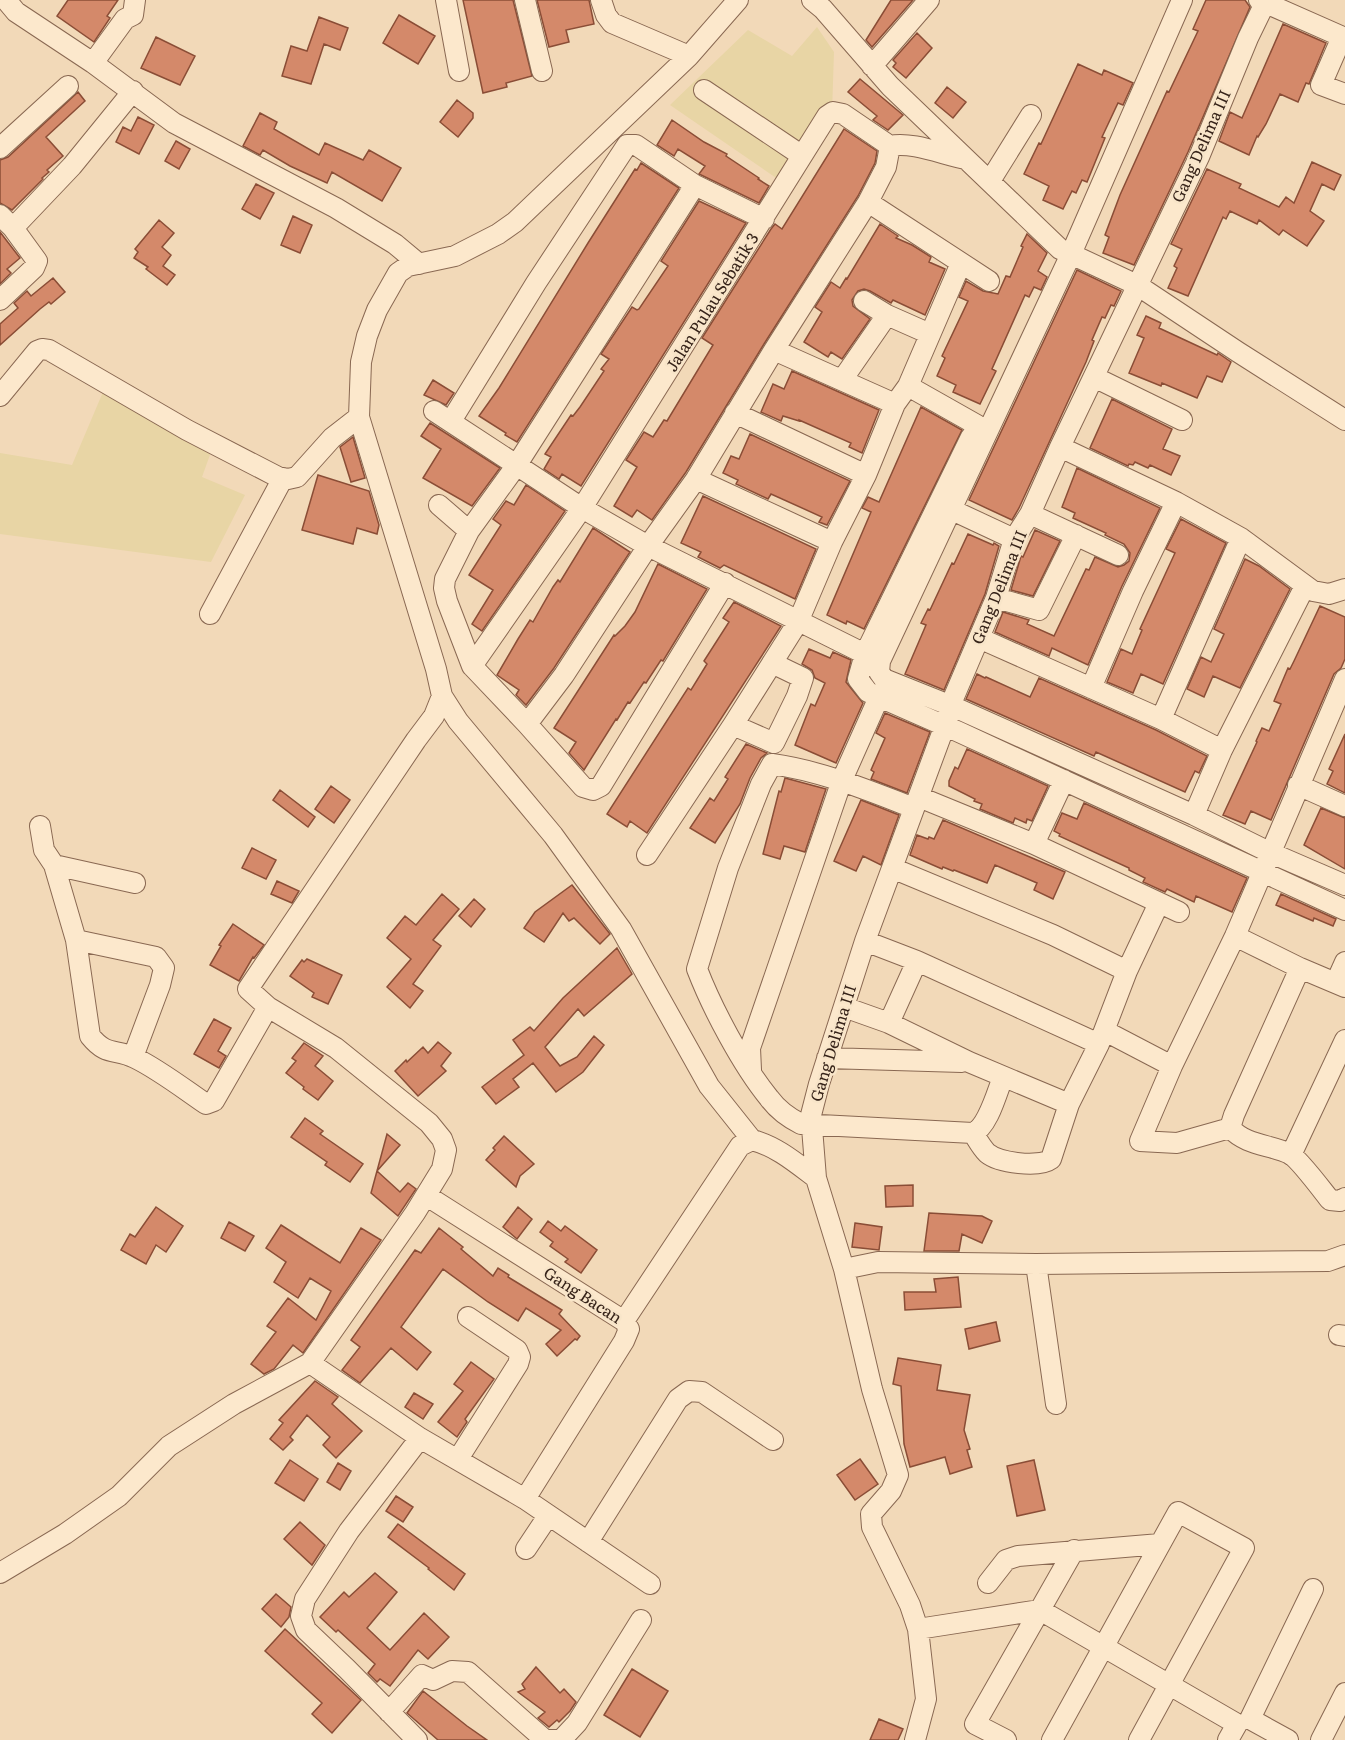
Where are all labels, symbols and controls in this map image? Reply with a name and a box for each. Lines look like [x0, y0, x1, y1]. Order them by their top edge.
street label: Gang Delima III [1164, 85, 1236, 206]
street label: Jalan Pulau Sebatik 3 [659, 227, 764, 376]
street label: Gang Delima III [964, 526, 1032, 647]
street label: Gang Delima III [803, 981, 861, 1104]
street label: Gang Bacan [540, 1260, 628, 1329]

